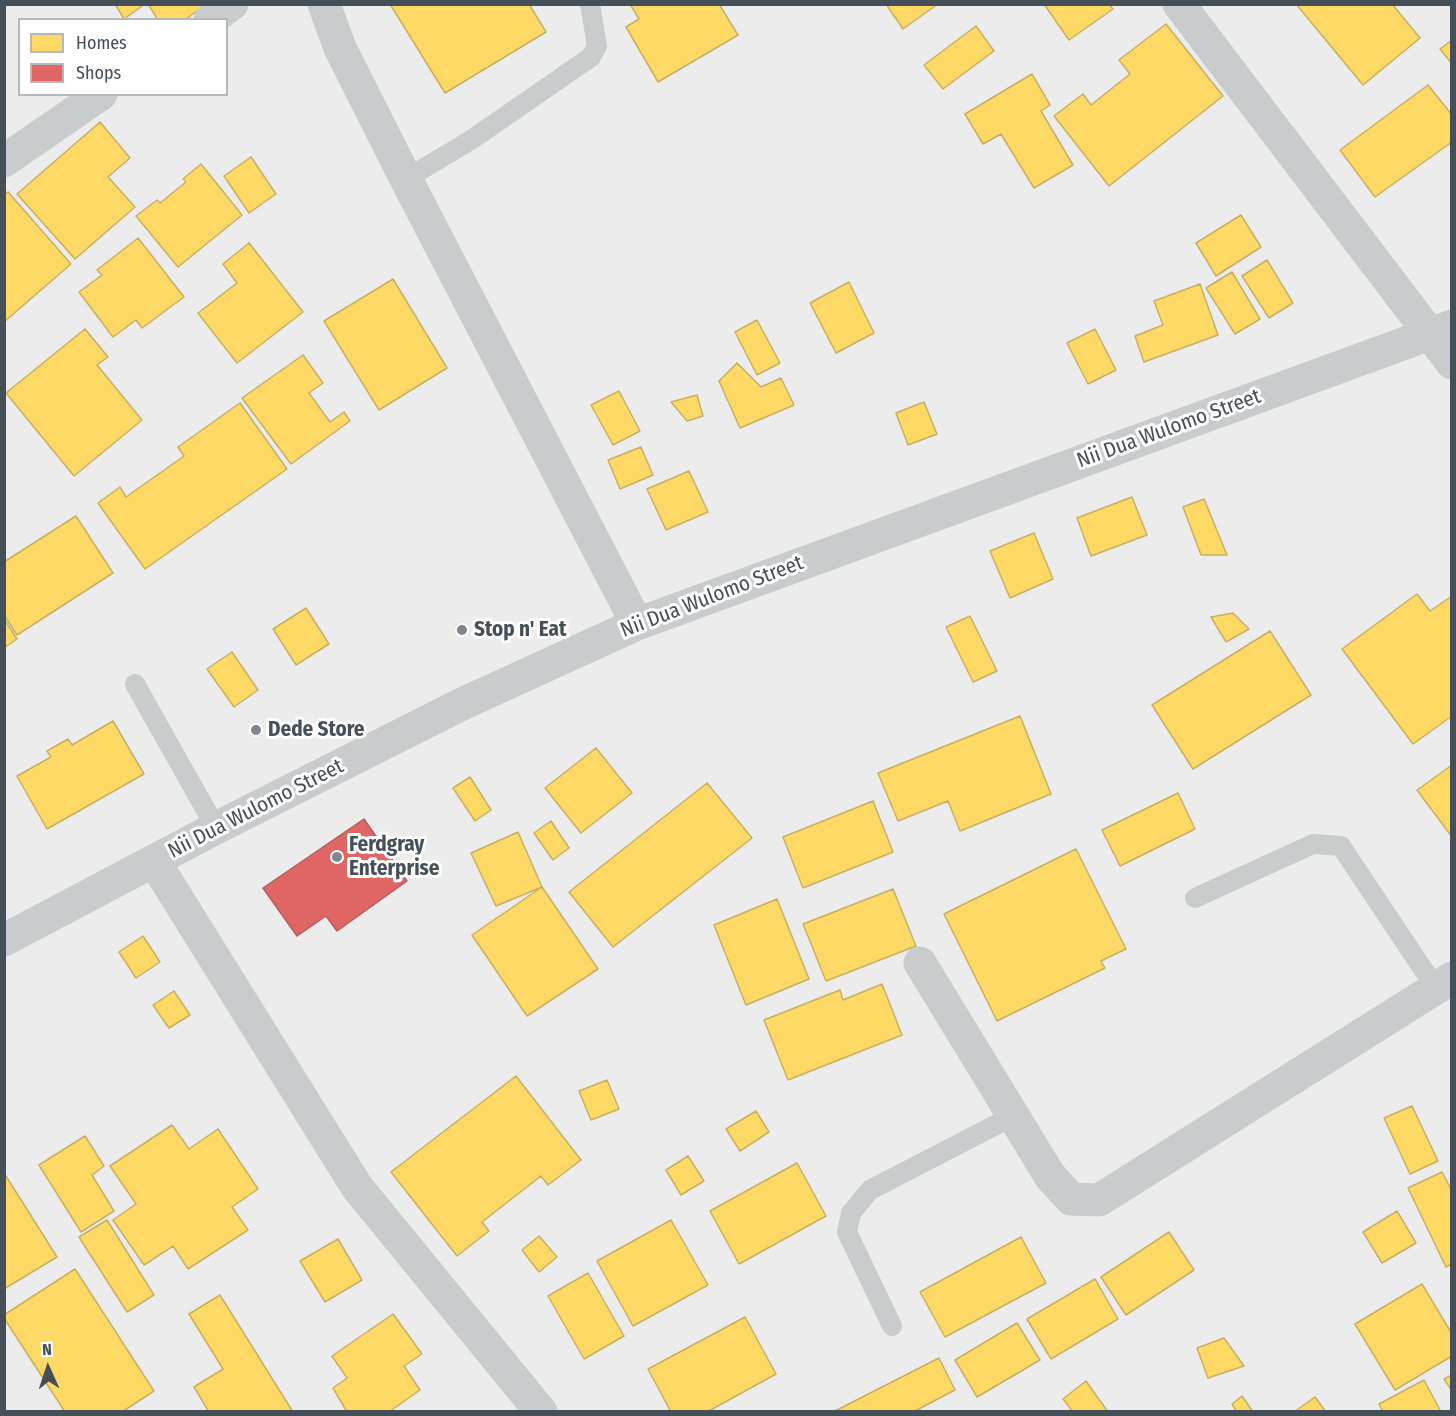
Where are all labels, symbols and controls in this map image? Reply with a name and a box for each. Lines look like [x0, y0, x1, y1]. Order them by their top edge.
legend [18, 18, 228, 96]
text: Homes [76, 32, 127, 54]
text: Shops [76, 62, 121, 84]
street label: Nii Dua Wulomo Street [1074, 384, 1264, 474]
street label: Nii Dua Wulomo Street [617, 551, 807, 643]
place label: Stop n' Eat [474, 617, 566, 643]
marker: Stop n' Eat [455, 623, 469, 637]
place label: Dede Store [268, 717, 364, 743]
marker: Dede Store [249, 723, 263, 737]
street label: Nii Dua Wulomo Street [164, 754, 348, 864]
place label: Ferdgray Enterprise [349, 832, 439, 882]
marker: Ferdgray Enterprise [330, 850, 344, 864]
north arrow [18, 1338, 78, 1398]
text: N [42, 1340, 52, 1359]

